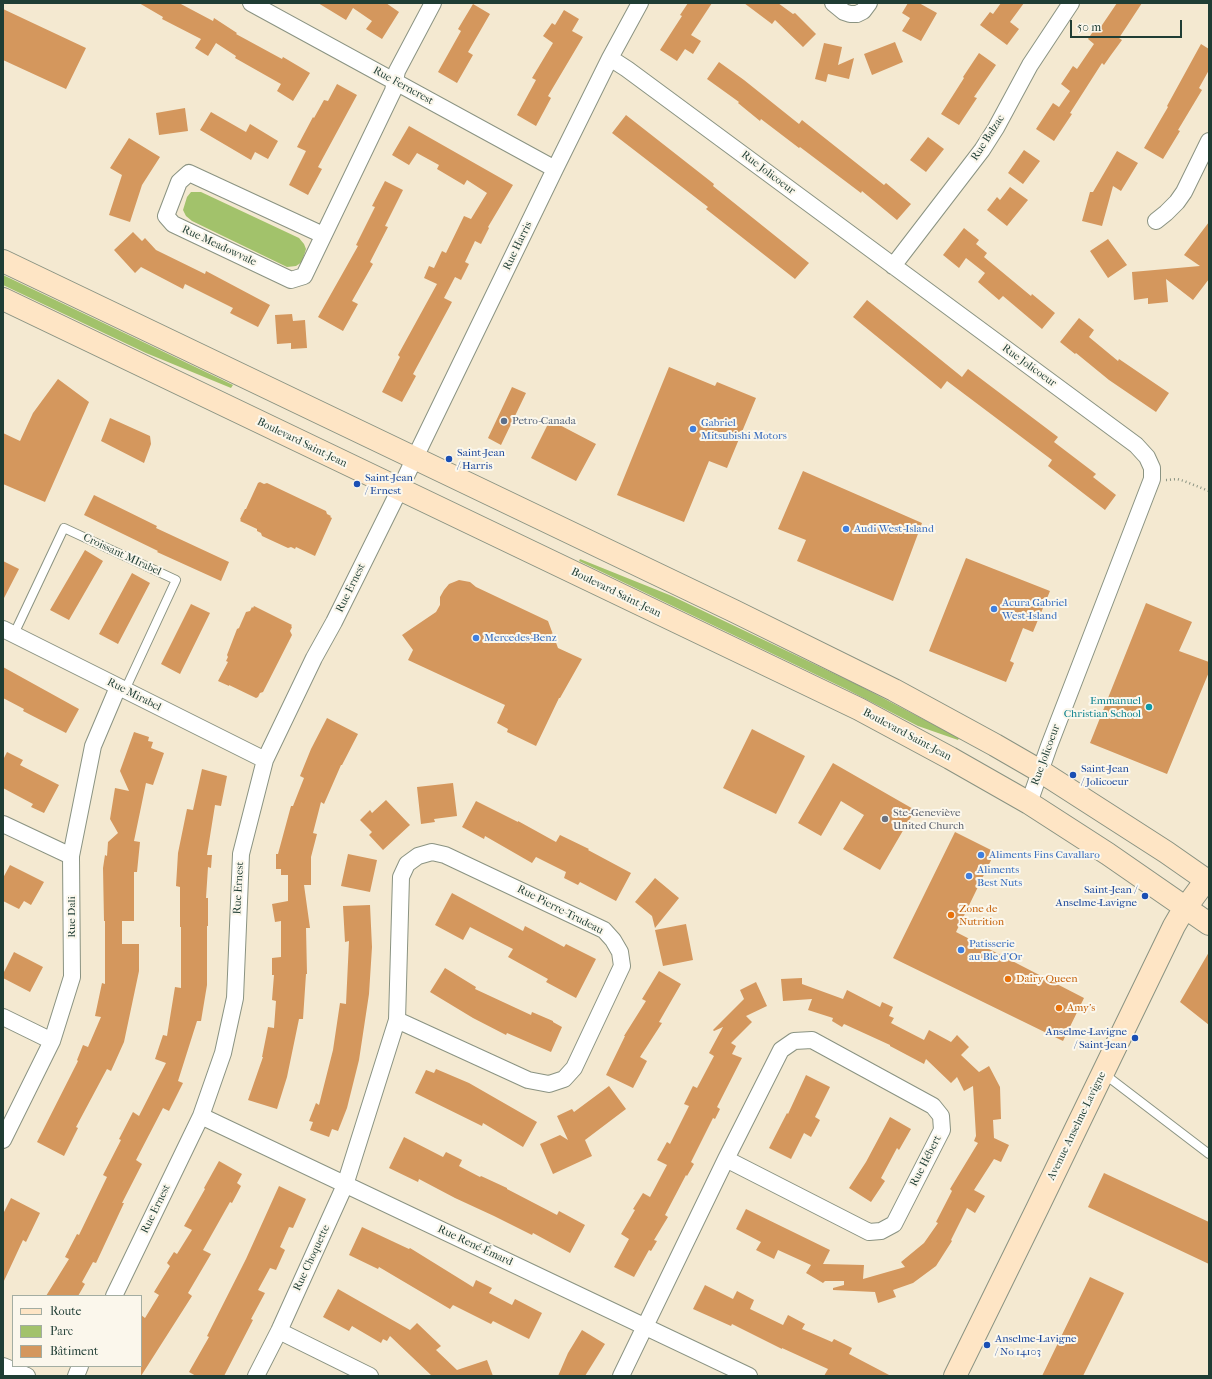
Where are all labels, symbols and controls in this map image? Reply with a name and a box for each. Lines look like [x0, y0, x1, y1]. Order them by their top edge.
scale bar [1072, 12, 1184, 38]
text: 50 m [1077, 20, 1101, 34]
street label: Rue Ferncrest [371, 64, 435, 108]
street label: Rue Balzac [968, 113, 1008, 163]
street label: Rue Jolicoeur [738, 148, 798, 198]
street label: Rue Harris [501, 220, 535, 272]
street label: Rue Meadowvale [180, 223, 258, 269]
street label: Rue Jolicoeur [999, 342, 1059, 390]
place label: Petro-Canada [512, 414, 576, 428]
street label: Boulevard Saint-Jean [255, 415, 349, 471]
marker: Petro-Canada [499, 416, 509, 426]
place label: Gabriel Mitsubishi Motors [701, 416, 787, 442]
marker: Gabriel Mitsubishi Motors [688, 424, 698, 434]
place label: Saint-Jean / Harris [457, 446, 505, 472]
marker: Saint-Jean / Harris [444, 454, 454, 464]
place label: Saint-Jean / Ernest [365, 471, 413, 497]
marker: Saint-Jean / Ernest [352, 479, 362, 489]
place label: Audi West-Island [854, 522, 934, 536]
marker: Audi West-Island [841, 524, 851, 534]
street label: Croissant MIrabel [81, 531, 163, 579]
street label: Rue Ernest [333, 561, 369, 615]
street label: Boulevard Saint-Jean [569, 565, 663, 621]
place label: Acura Gabriel West-Island [1002, 596, 1067, 622]
marker: Acura Gabriel West-Island [989, 604, 999, 614]
place label: Mercedes-Benz [484, 631, 556, 645]
marker: Mercedes-Benz [471, 633, 481, 643]
street label: Rue Mirabel [105, 676, 163, 714]
place label: Emmanuel Christian School [1064, 694, 1141, 720]
marker: Emmanuel Christian School [1144, 702, 1154, 712]
street label: Boulevard Saint-Jean [860, 706, 954, 764]
street label: Rue Jolicoeur [1029, 723, 1063, 787]
place label: Saint-Jean / Jolicoeur [1081, 762, 1129, 788]
marker: Saint-Jean / Jolicoeur [1068, 770, 1078, 780]
place label: Ste-Geneviève United Church [893, 806, 964, 832]
marker: Ste-Geneviève United Church [880, 814, 890, 824]
place label: Aliments Fins Cavallaro [989, 848, 1100, 862]
marker: Aliments Fins Cavallaro [976, 850, 986, 860]
street label: Rue Ernest [231, 861, 247, 915]
place label: Aliments Best Nuts [977, 863, 1022, 889]
marker: Aliments Best Nuts [964, 871, 974, 881]
street label: Rue Pierre-Trudeau [515, 883, 605, 937]
place label: Saint-Jean / Anselme-Lavigne [1056, 883, 1137, 909]
marker: Saint-Jean / Anselme-Lavigne [1140, 891, 1150, 901]
street label: Rue Dali [65, 896, 79, 938]
place label: Zone de Nutrition [959, 902, 1004, 928]
marker: Zone de Nutrition [946, 910, 956, 920]
place label: Patisserie au Ble d'Or [969, 937, 1022, 963]
marker: Patisserie au Ble d'Or [956, 945, 966, 955]
place label: Dairy Queen [1016, 972, 1078, 986]
marker: Dairy Queen [1003, 974, 1013, 984]
place label: Amy's [1067, 1001, 1095, 1015]
marker: Amy's [1054, 1003, 1064, 1013]
place label: Anselme-Lavigne / Saint-Jean [1046, 1025, 1127, 1051]
marker: Anselme-Lavigne / Saint-Jean [1130, 1033, 1140, 1043]
street label: Avenue Anselme-Lavigne [1045, 1070, 1109, 1182]
street label: Rue Hébert [907, 1133, 945, 1189]
street label: Rue Ernest [138, 1182, 174, 1236]
street label: Rue Choquette [291, 1223, 333, 1293]
street label: Rue René-Émard [435, 1223, 515, 1269]
legend [12, 1295, 142, 1367]
text: Route [50, 1304, 82, 1318]
text: Parc [50, 1324, 73, 1338]
place label: Anselme-Lavigne / No 14103 [995, 1332, 1076, 1358]
marker: Anselme-Lavigne / No 14103 [982, 1340, 992, 1350]
text: Bâtiment [50, 1344, 98, 1358]

